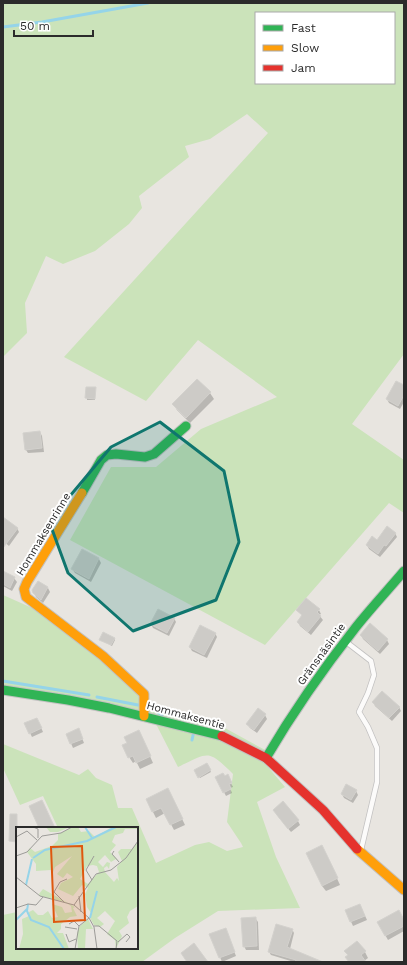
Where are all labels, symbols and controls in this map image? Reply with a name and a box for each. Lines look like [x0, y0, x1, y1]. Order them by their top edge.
scale bar [14, 12, 93, 38]
legend [255, 12, 395, 84]
text: 50 m [20, 19, 50, 33]
text: Fast [291, 21, 316, 35]
text: Slow [291, 41, 319, 55]
text: Jam [291, 61, 316, 75]
street label: Hommaksenrinne [14, 491, 73, 578]
street label: Gränsnäsintie [295, 621, 348, 688]
street label: Hommaksentie [145, 699, 227, 732]
inset map [16, 827, 138, 949]

